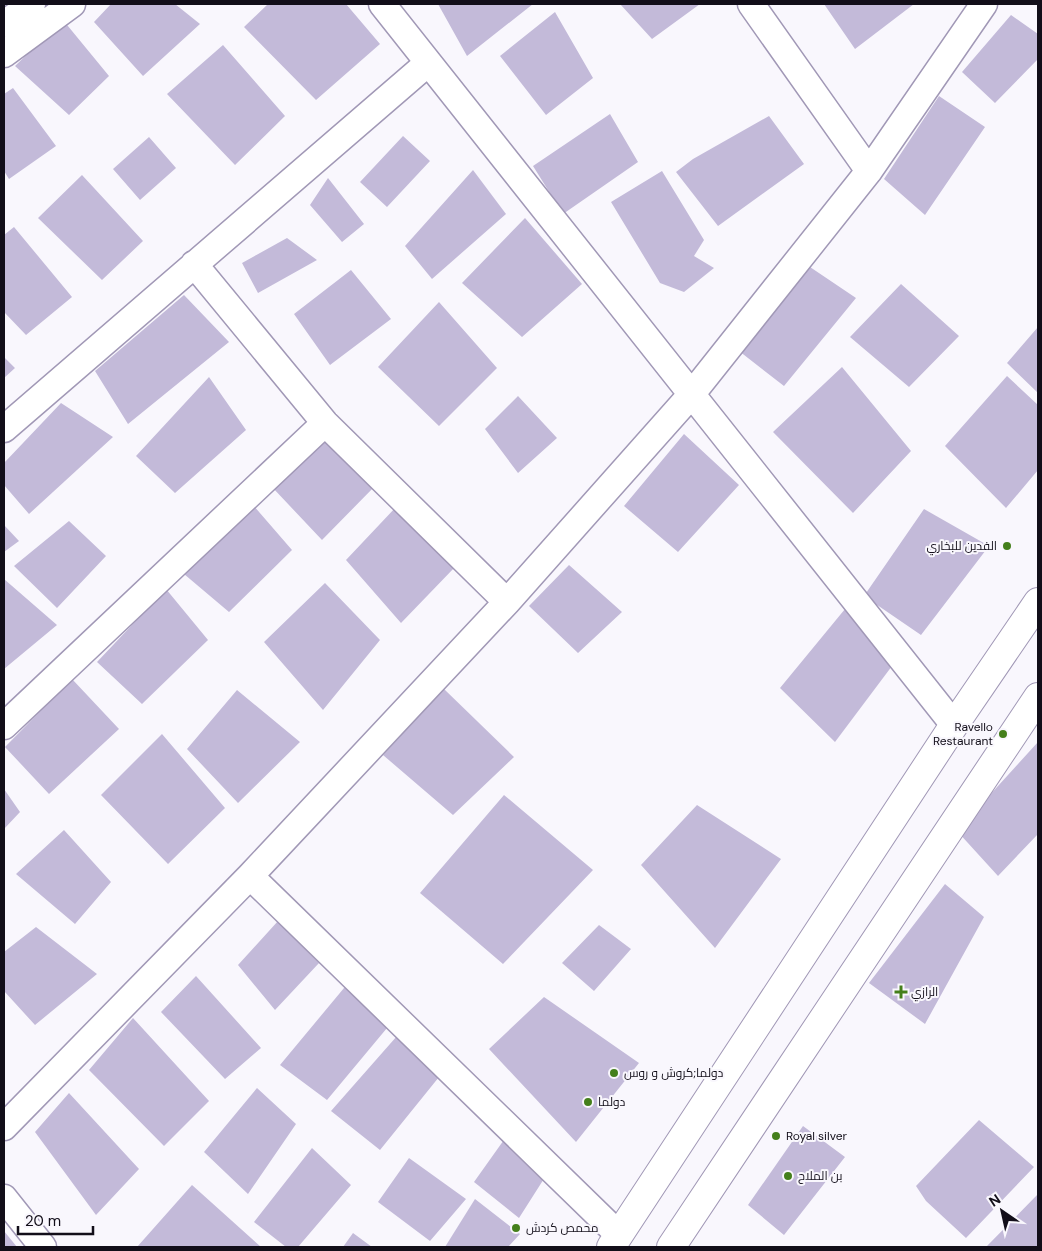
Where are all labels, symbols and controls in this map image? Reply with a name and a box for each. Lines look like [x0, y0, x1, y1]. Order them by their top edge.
place label: الفدين للبخاري [926, 538, 997, 556]
marker: الفدين للبخاري [1001, 540, 1013, 552]
place label: Ravello Restaurant [933, 719, 993, 749]
marker: Ravello Restaurant [997, 728, 1009, 740]
place label: الرازي [911, 984, 938, 1002]
marker: الرازي [895, 986, 907, 998]
place label: دولما;كروش و روس [624, 1065, 724, 1081]
marker: دولما;كروش و روس [608, 1067, 620, 1079]
place label: دولما [598, 1094, 625, 1110]
marker: دولما [582, 1096, 594, 1108]
place label: Royal silver [786, 1128, 848, 1144]
marker: Royal silver [770, 1130, 782, 1142]
place label: بن الملاح [798, 1168, 842, 1184]
marker: بن الملاح [782, 1170, 794, 1182]
north arrow [977, 1186, 1027, 1236]
text: N [985, 1190, 1004, 1211]
scale bar [18, 1204, 92, 1236]
text: 20 m [25, 1211, 61, 1231]
place label: محمص كردش [526, 1220, 598, 1236]
marker: محمص كردش [510, 1222, 522, 1234]

